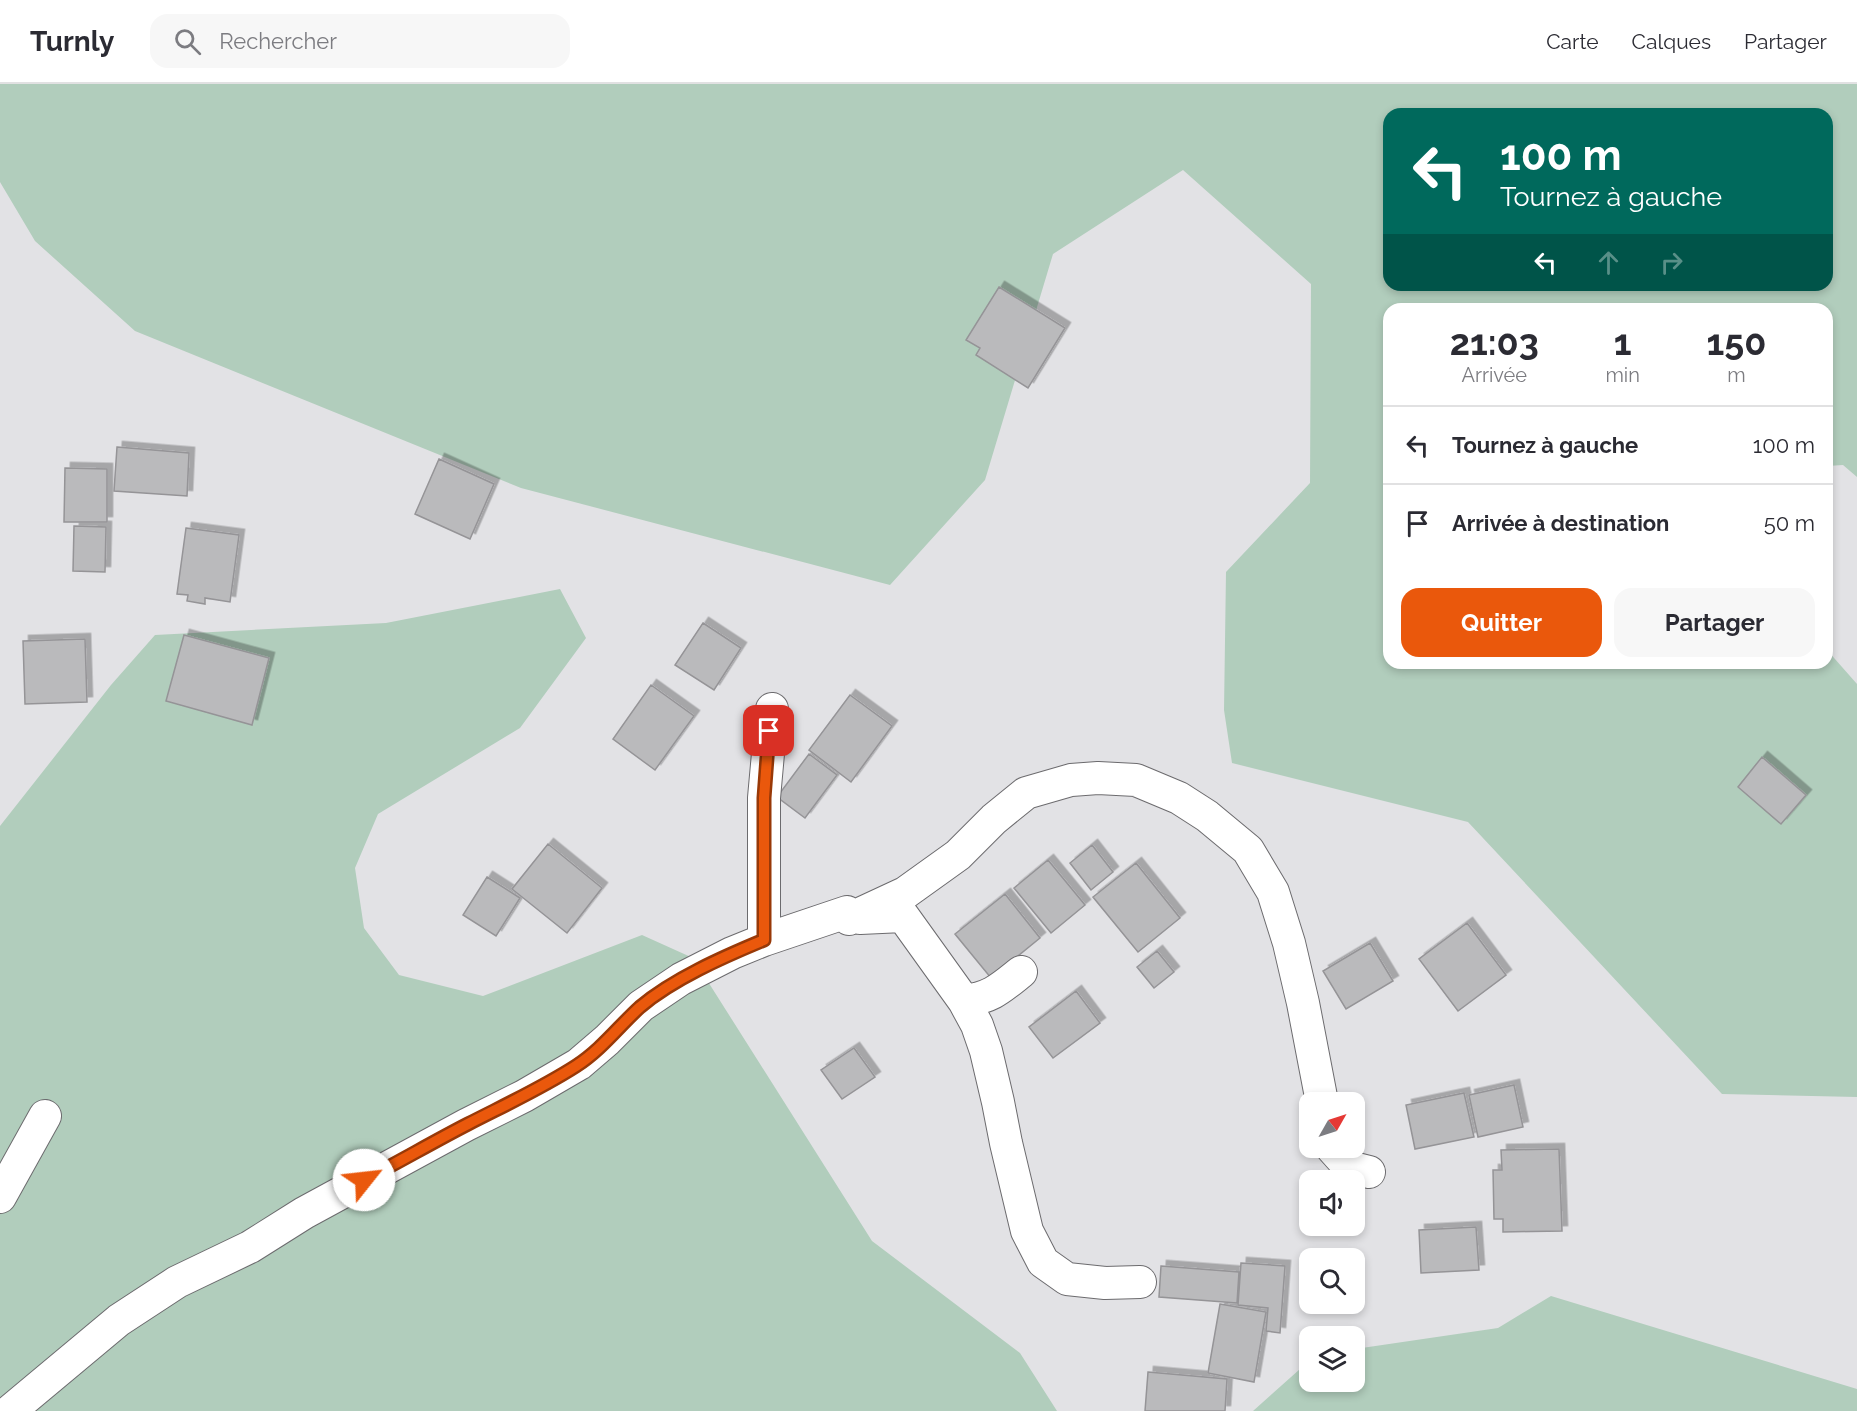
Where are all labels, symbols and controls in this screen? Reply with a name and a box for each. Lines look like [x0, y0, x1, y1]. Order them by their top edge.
search box [150, 14, 570, 68]
text: Turnly [30, 25, 114, 58]
icon: search [171, 25, 204, 58]
text: Rechercher [219, 28, 337, 54]
text: Carte [1546, 29, 1599, 54]
text: Calques [1632, 29, 1711, 54]
text: Partager [1744, 29, 1827, 54]
text: 100 m [1500, 131, 1622, 180]
icon: left [1401, 132, 1479, 210]
text: Tournez à gauche [1500, 181, 1722, 212]
icon: left [1529, 246, 1562, 279]
icon: ahead [1592, 246, 1625, 279]
icon: right [1655, 246, 1688, 279]
text: 21:03 [1450, 321, 1539, 363]
text: 1 [1614, 321, 1632, 363]
text: 150 [1707, 321, 1766, 363]
text: Arrivée [1461, 363, 1527, 387]
text: min [1605, 363, 1640, 387]
text: m [1727, 363, 1746, 387]
icon: left [1401, 429, 1434, 462]
text: Tournez à gauche [1452, 432, 1638, 458]
text: 100 m [1753, 432, 1815, 458]
icon: arrive [1401, 507, 1434, 540]
text: Arrivée à destination [1452, 510, 1669, 536]
text: 50 m [1764, 510, 1815, 536]
button: Quitter [1401, 588, 1602, 657]
button: Partager [1614, 588, 1815, 657]
pin [743, 705, 794, 756]
icon: arrive [752, 714, 785, 747]
north arrow [1299, 1092, 1365, 1158]
map controls [1299, 1092, 1365, 1392]
position arrow [332, 1148, 396, 1212]
button: sound [1299, 1170, 1365, 1236]
button: search [1299, 1248, 1365, 1314]
button: layers [1299, 1326, 1365, 1392]

